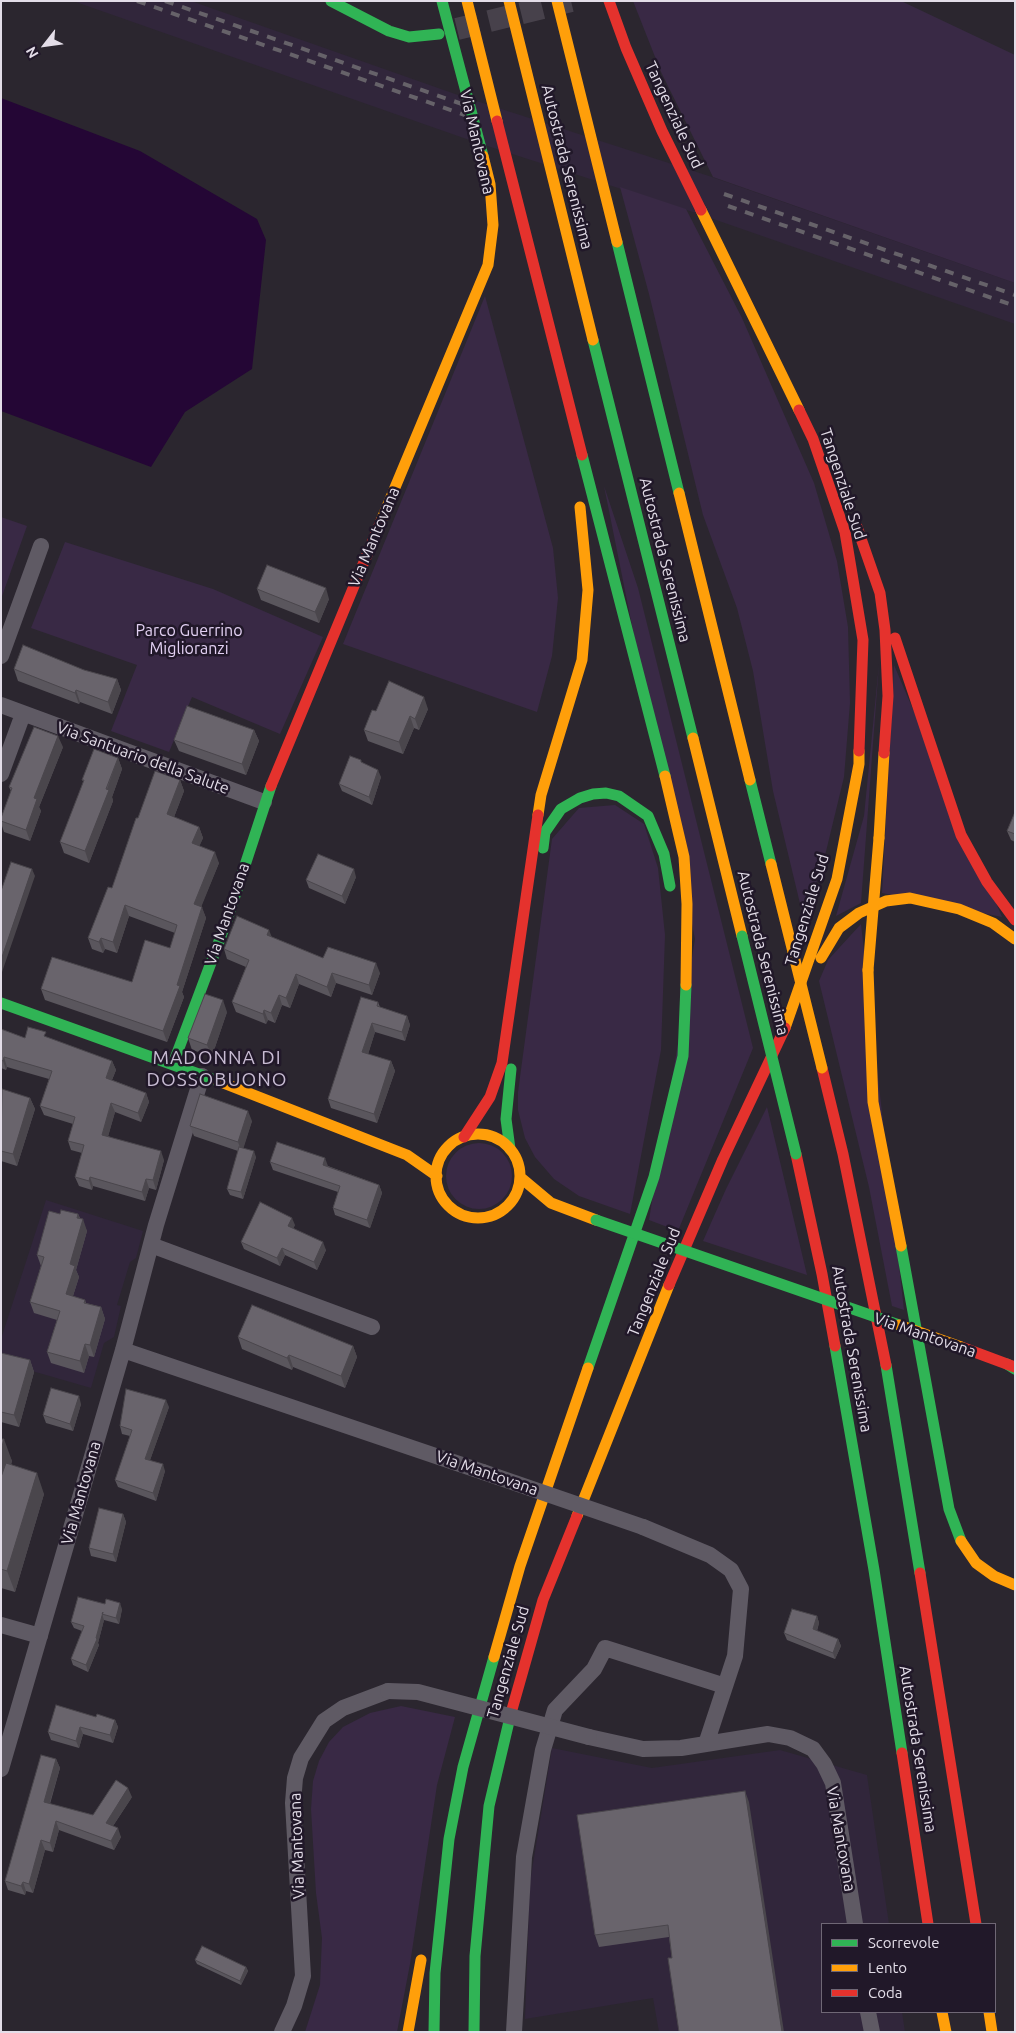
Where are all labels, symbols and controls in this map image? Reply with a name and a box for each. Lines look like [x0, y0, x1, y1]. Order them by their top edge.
north arrow [20, 20, 70, 70]
text: N [22, 44, 42, 61]
street label: Tangenziale Sud [641, 58, 707, 172]
street label: Autostrada Serenissima [537, 83, 597, 251]
street label: Via Mantovana [456, 88, 498, 196]
street label: Tangenziale Sud [816, 426, 870, 542]
street label: Autostrada Serenissima [635, 476, 695, 644]
street label: Via Mantovana [344, 484, 404, 590]
park label: Parco Guerrino Miglioranzi [135, 621, 243, 659]
street label: Via Santuario della Salute [54, 718, 232, 798]
street label: Tangenziale Sud [781, 852, 833, 968]
street label: Via Mantovana [201, 860, 253, 968]
street label: Autostrada Serenissima [733, 869, 793, 1037]
district label: MADONNA DI DOSSOBUONO [145, 1047, 289, 1091]
street label: Tangenziale Sud [623, 1225, 685, 1339]
street label: Autostrada Serenissima [828, 1264, 876, 1434]
street label: Via Mantovana [871, 1309, 979, 1361]
street label: Via Mantovana [57, 1439, 105, 1547]
street label: Via Mantovana [433, 1447, 541, 1499]
street label: Tangenziale Sud [483, 1604, 533, 1720]
street label: Autostrada Serenissima [895, 1664, 941, 1834]
street label: Via Mantovana [822, 1785, 860, 1893]
street label: Via Mantovana [286, 1792, 308, 1900]
legend [821, 1923, 996, 2013]
text: Scorrevole [868, 1934, 939, 1951]
text: Lento [868, 1959, 907, 1976]
text: Coda [868, 1984, 902, 2001]

